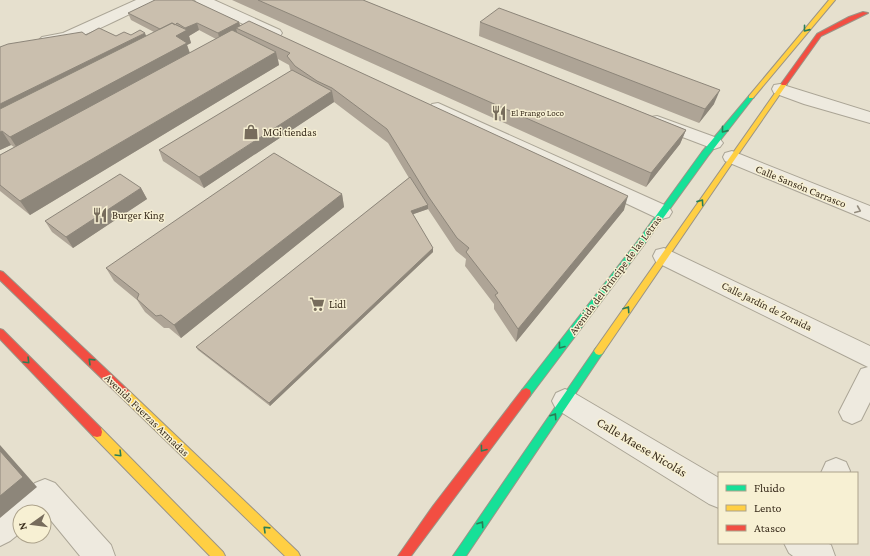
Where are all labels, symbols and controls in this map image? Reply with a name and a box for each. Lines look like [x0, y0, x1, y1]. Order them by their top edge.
one-way arrow [804, 25, 811, 32]
restaurant icon: El Frango Loco [490, 104, 508, 122]
place label: El Frango Loco [511, 108, 564, 118]
shop icon: MGi tiendas [242, 123, 260, 141]
place label: MGi tiendas [263, 126, 317, 138]
one-way arrow [722, 126, 729, 133]
street label: Calle Sansón Carrasco [754, 162, 849, 210]
one-way arrow [696, 199, 704, 206]
one-way arrow [855, 205, 862, 213]
restaurant icon: Burger King [91, 206, 109, 224]
place label: Burger King [112, 209, 165, 222]
street label: Avenida del Príncipe de las Letras [566, 213, 664, 337]
street label: Calle Jardín de Zoraida [719, 279, 814, 334]
supermarket icon: Lidl [308, 295, 326, 313]
place label: Lidl [329, 298, 346, 310]
one-way arrow [622, 306, 630, 313]
one-way arrow [559, 341, 566, 348]
one-way arrow [22, 356, 30, 364]
one-way arrow [88, 359, 96, 366]
street label: Avenida Fuerzas Armadas [102, 372, 192, 458]
one-way arrow [549, 414, 556, 421]
street label: Calle Maese Nicolás [594, 414, 690, 480]
one-way arrow [481, 445, 488, 452]
one-way arrow [114, 449, 121, 457]
legend [718, 472, 858, 544]
text: Fluido [754, 481, 785, 495]
text: Lento [754, 501, 782, 515]
north arrow [12, 504, 52, 544]
text: N [15, 521, 29, 532]
one-way arrow [476, 521, 484, 528]
text: Atasco [754, 521, 786, 535]
one-way arrow [263, 527, 270, 534]

